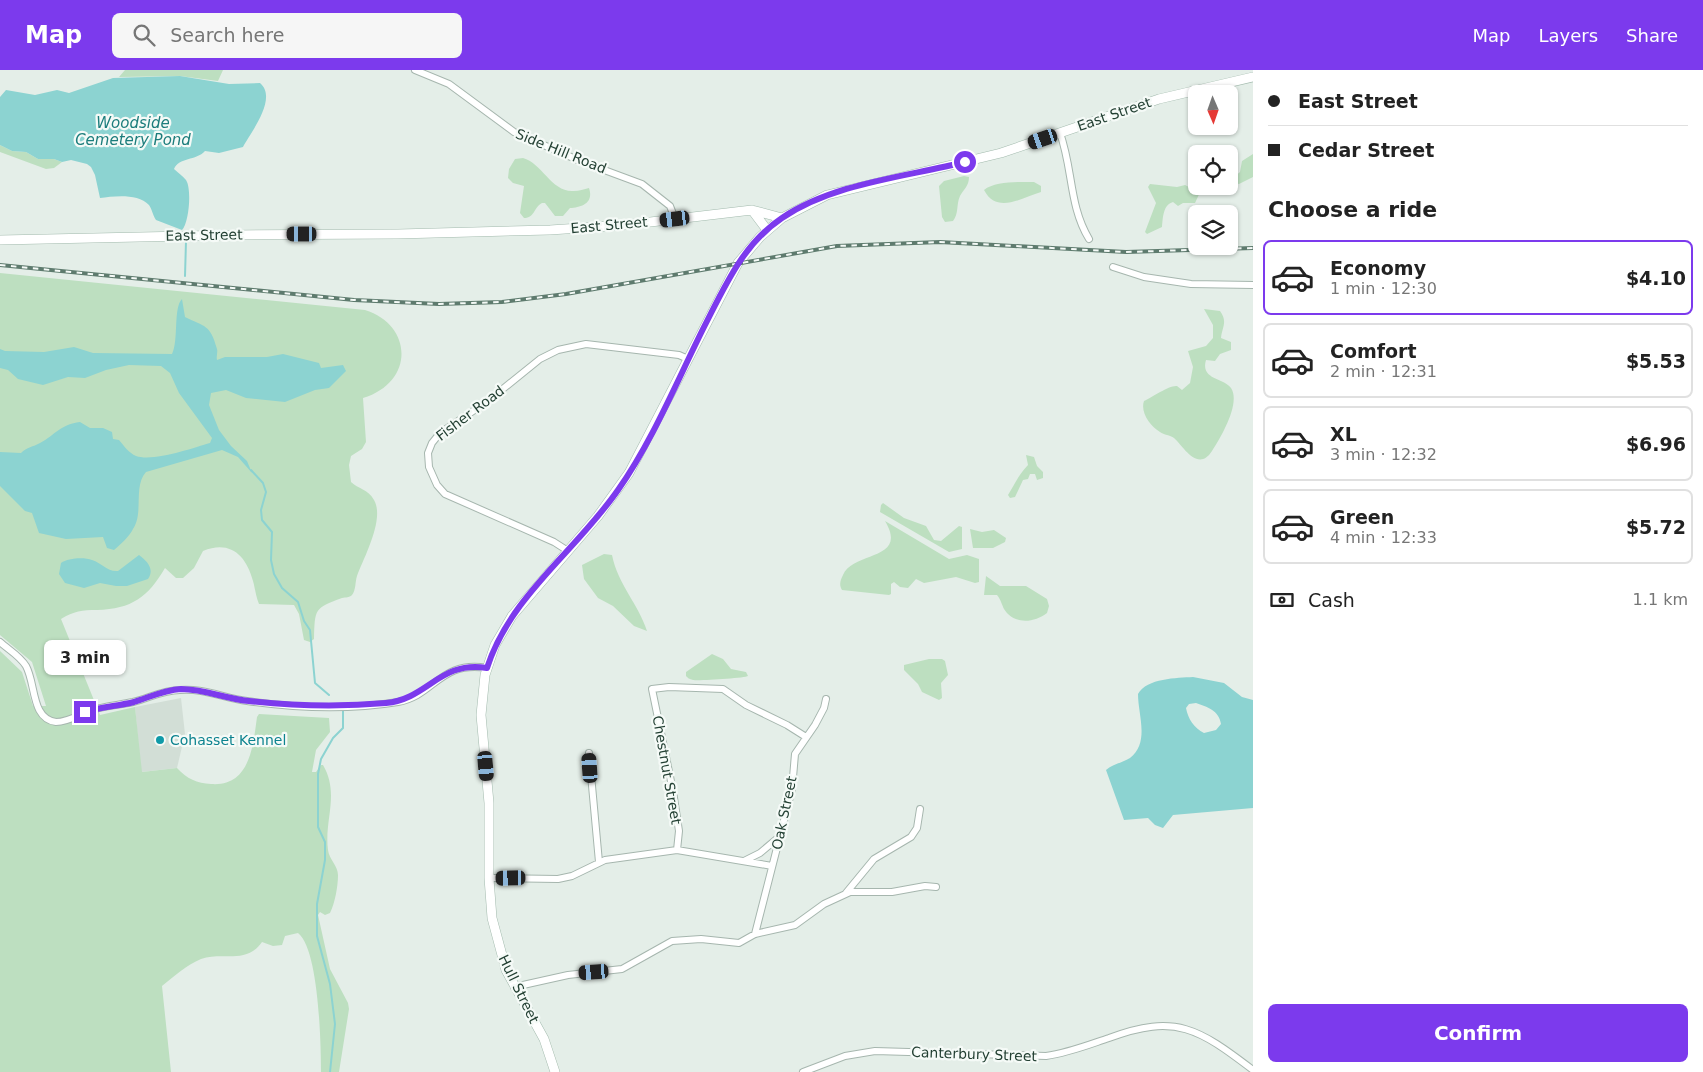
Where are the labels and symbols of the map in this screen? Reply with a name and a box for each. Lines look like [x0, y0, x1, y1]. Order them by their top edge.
north arrow [1188, 85, 1238, 135]
street label: East Street [1075, 94, 1154, 134]
water label: Woodside Cemetery Pond [75, 114, 191, 149]
street label: Side Hill Road [513, 126, 609, 176]
car [1026, 127, 1059, 151]
route start [954, 151, 976, 173]
car [659, 210, 690, 228]
street label: East Street [570, 214, 649, 236]
street label: East Street [165, 226, 243, 244]
car [287, 227, 317, 242]
street label: Fisher Road [433, 382, 507, 444]
callout: 3 min [44, 640, 126, 674]
route end [74, 701, 96, 723]
street label: Chestnut Street [650, 714, 685, 826]
place label: Cohasset Kennel [170, 732, 286, 748]
marker: Cohasset Kennel [154, 734, 166, 746]
car [477, 750, 494, 782]
car [581, 753, 598, 783]
street label: Oak Street [768, 774, 800, 851]
car [495, 870, 526, 886]
street label: Hull Street [496, 952, 543, 1026]
car [578, 963, 609, 981]
street label: Canterbury Street [911, 1044, 1038, 1064]

